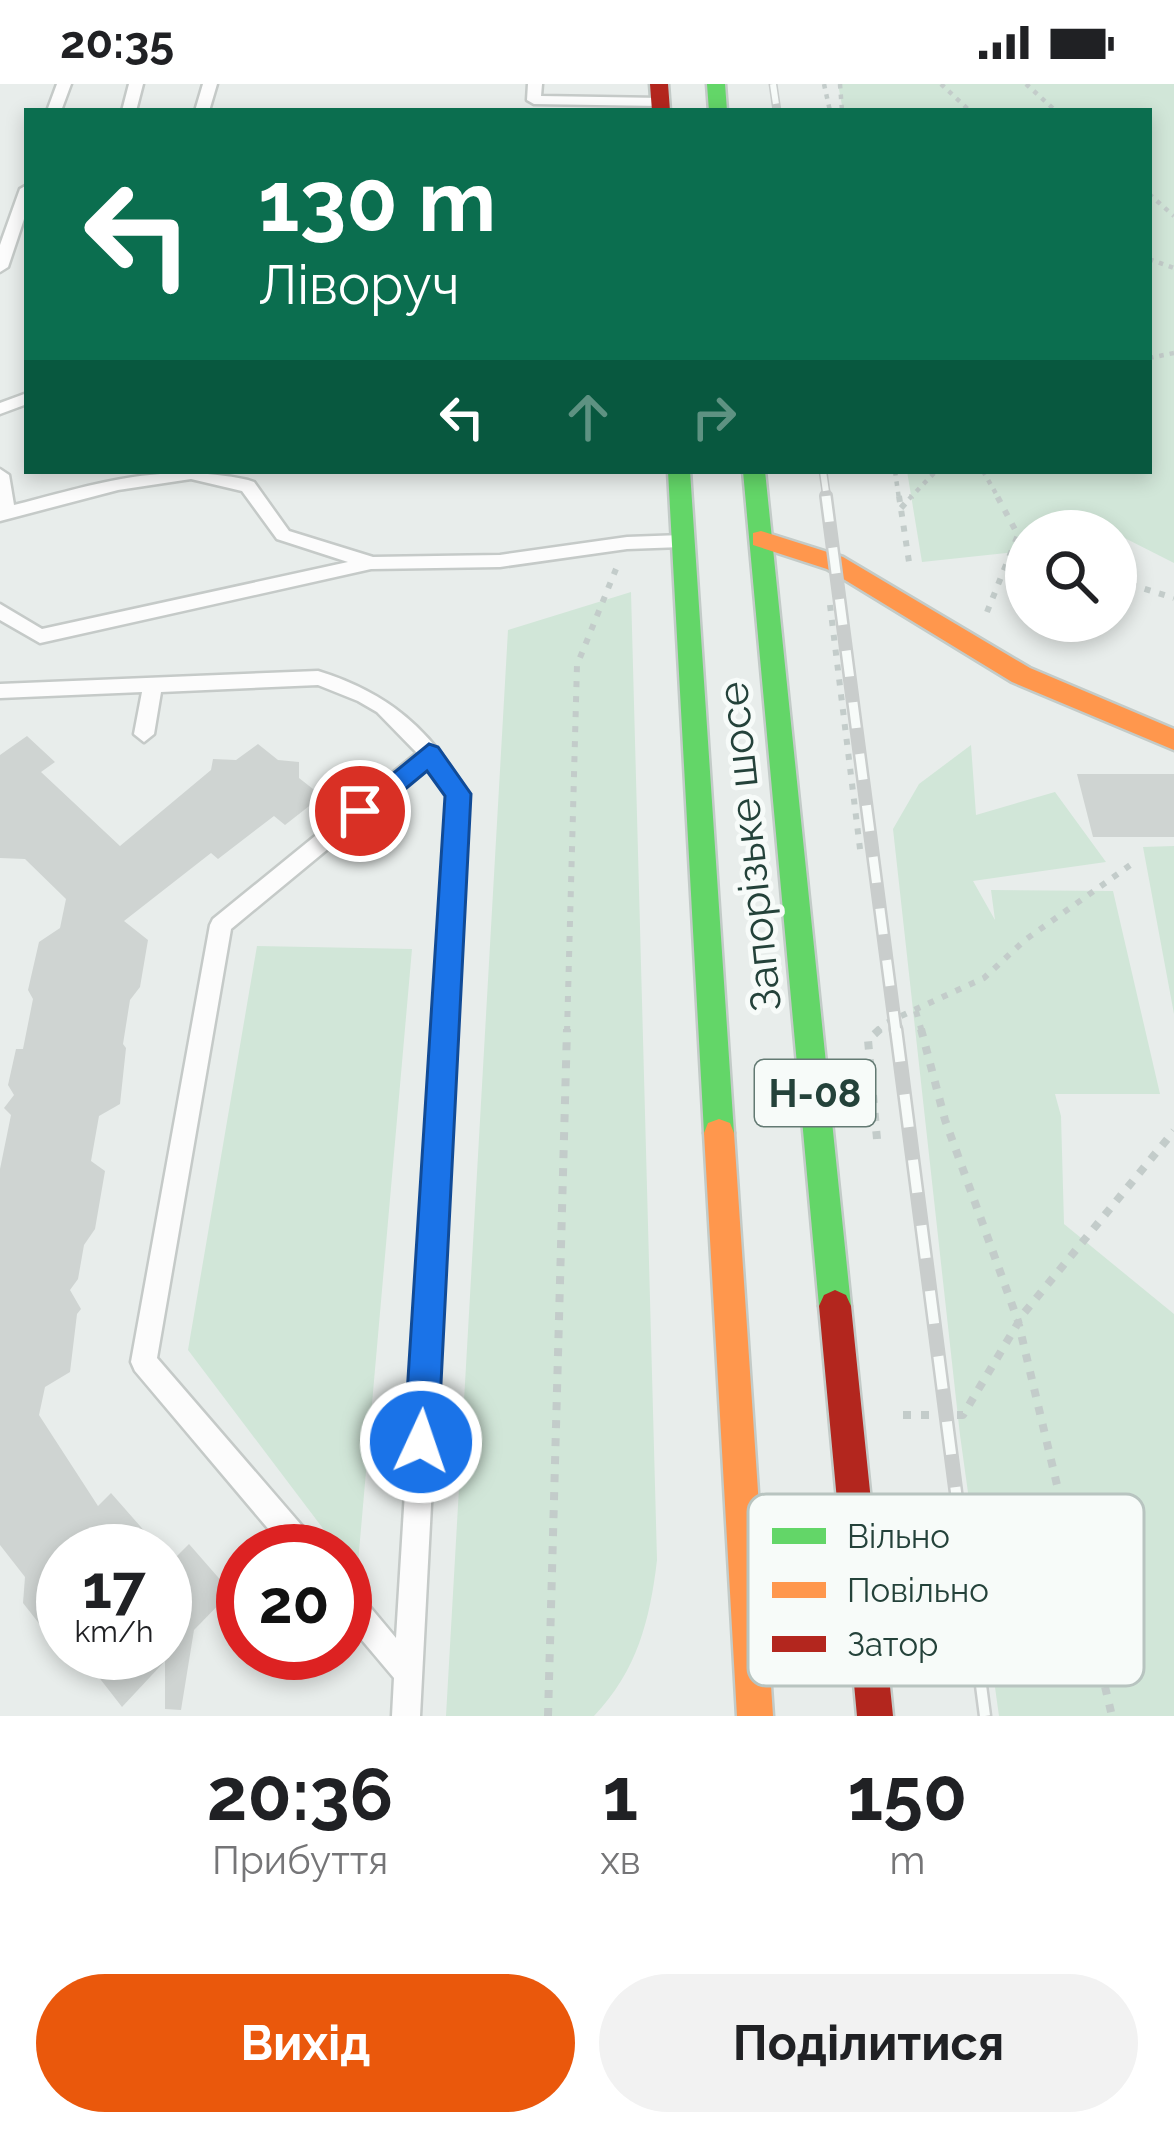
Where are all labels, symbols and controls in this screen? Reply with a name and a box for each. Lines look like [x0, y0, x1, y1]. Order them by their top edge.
text: 20:35 [60, 16, 174, 69]
text: 130 m [258, 152, 496, 251]
icon: left [60, 156, 216, 312]
text: Ліворуч [258, 253, 460, 317]
icon: left [429, 384, 495, 450]
icon: ahead [555, 384, 621, 450]
icon: right [681, 384, 747, 450]
map controls [1005, 510, 1137, 642]
button: search [1005, 510, 1137, 642]
street label: Запорізьке шосе [708, 679, 791, 1014]
pin [309, 760, 411, 862]
icon: arrive [327, 778, 393, 844]
road number: Н-08 [755, 1060, 875, 1126]
position arrow [358, 1379, 484, 1505]
legend [748, 1494, 1144, 1686]
text: Вільно [847, 1517, 950, 1556]
speed limit sign: 20 [216, 1524, 372, 1680]
text: 17 [82, 1552, 146, 1622]
text: Повільно [847, 1571, 989, 1610]
text: km/h [74, 1614, 154, 1649]
text: Затор [847, 1625, 938, 1664]
text: 20:36 [207, 1752, 393, 1837]
text: 1 [603, 1752, 638, 1837]
text: 150 [848, 1752, 967, 1837]
text: Прибуття [212, 1837, 388, 1883]
text: хв [600, 1837, 641, 1883]
text: m [889, 1837, 925, 1883]
button: Вихід [36, 1974, 575, 2112]
button: Поділитися [599, 1974, 1138, 2112]

